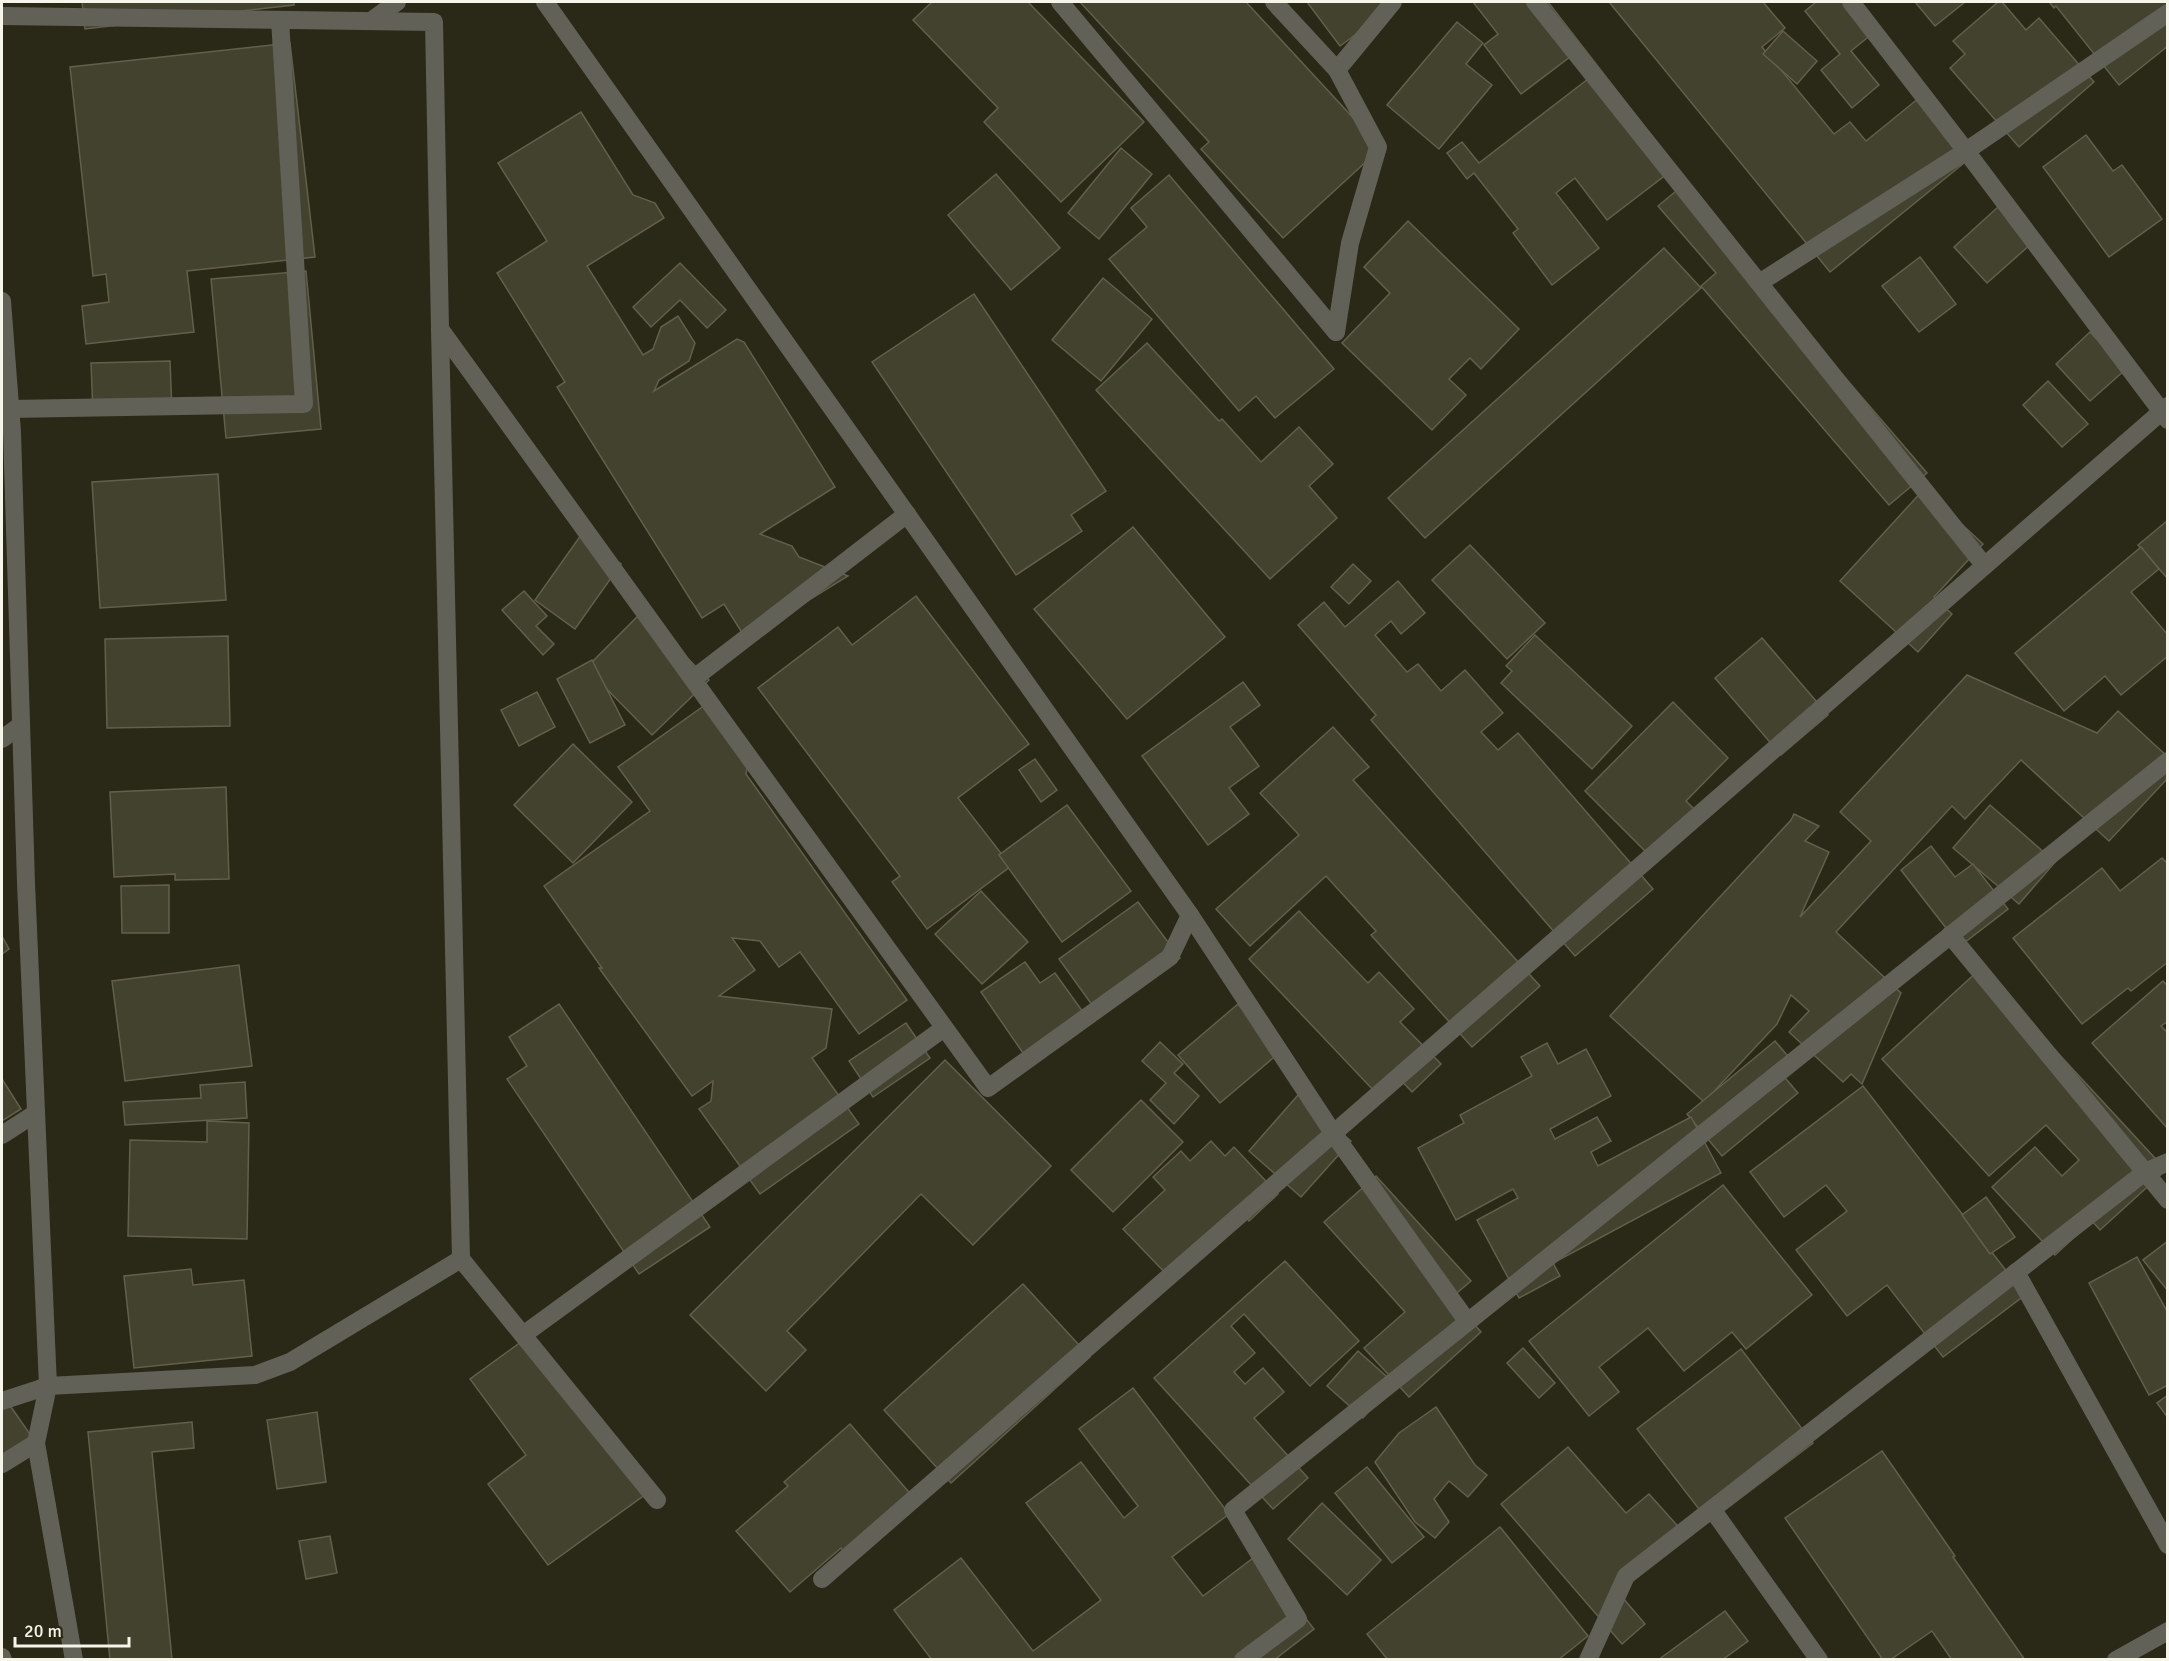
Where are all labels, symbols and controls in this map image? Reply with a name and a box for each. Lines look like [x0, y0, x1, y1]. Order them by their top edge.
scale bar [15, 1610, 129, 1648]
text: 20 m [24, 1620, 62, 1642]

